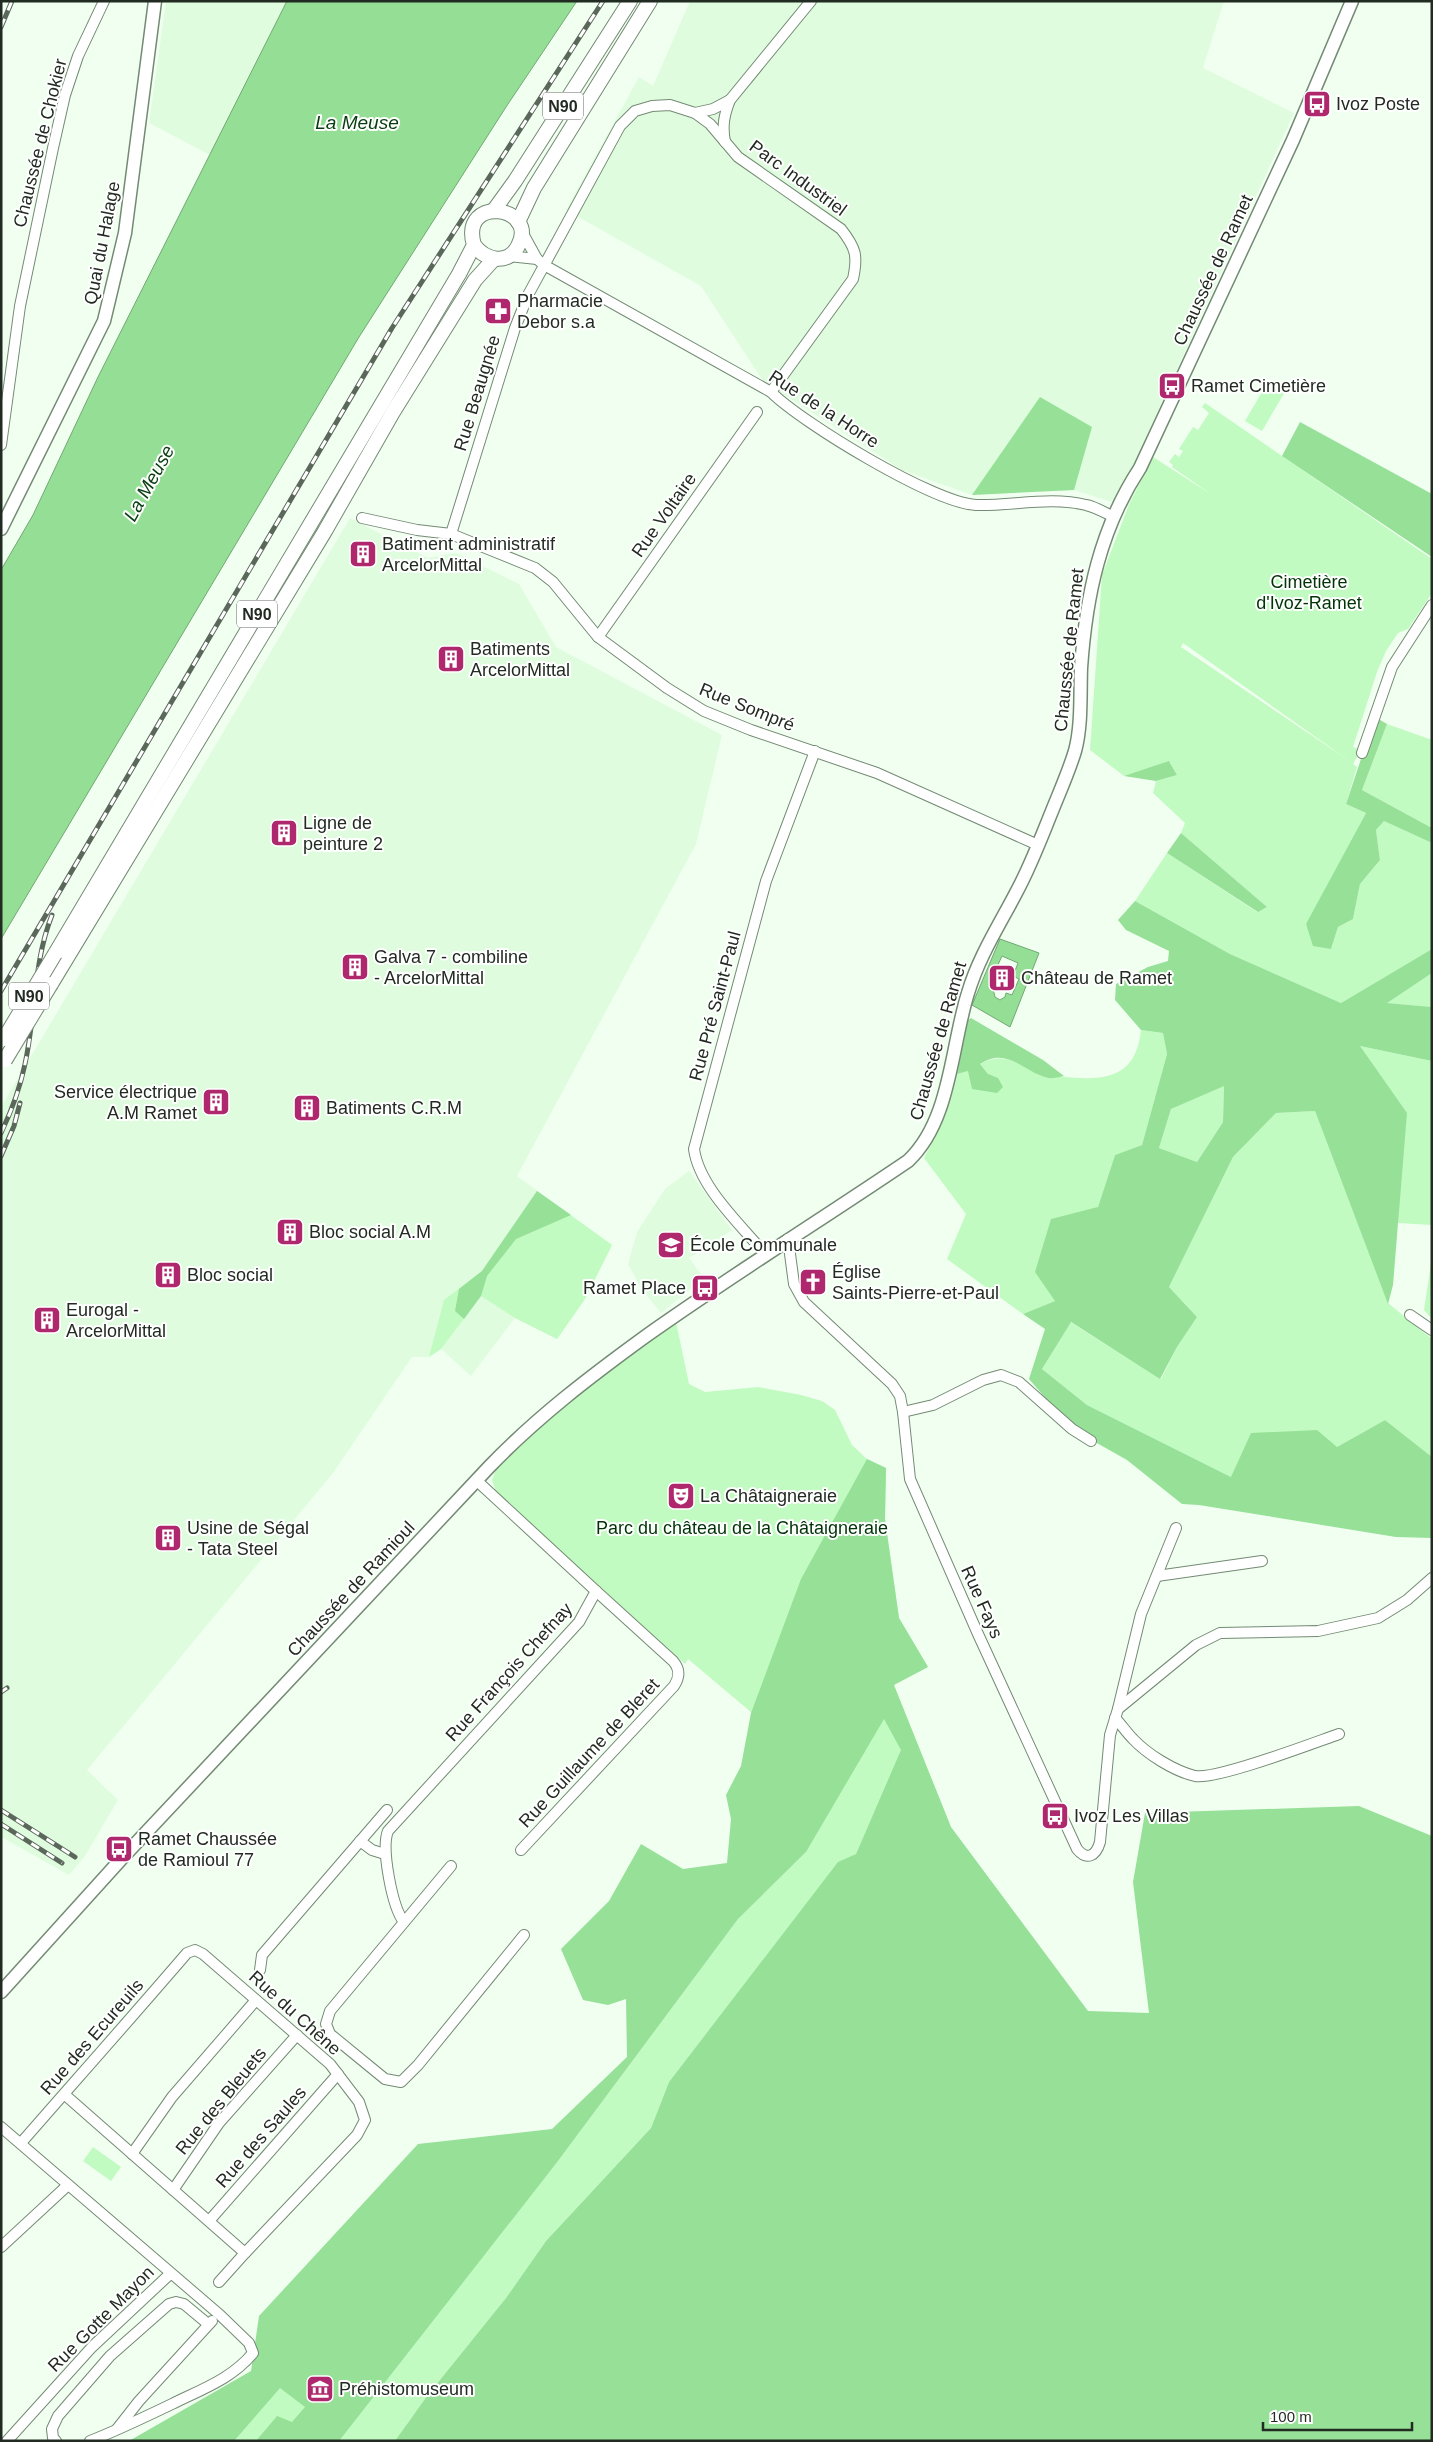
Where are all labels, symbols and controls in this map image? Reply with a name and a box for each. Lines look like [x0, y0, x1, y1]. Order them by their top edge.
street label: Chaussée de Chokier [9, 57, 71, 229]
bus stop icon: Ivoz Poste [1302, 89, 1332, 119]
road number: N90 [543, 92, 583, 120]
place label: Ivoz Poste [1336, 94, 1420, 114]
water label: La Meuse [315, 112, 399, 133]
street label: Parc Industriel [746, 136, 850, 220]
street label: Quai du Halage [80, 180, 124, 306]
street label: Chaussée de Ramet [1169, 191, 1257, 349]
place label: Pharmacie Debor s.a [517, 291, 603, 332]
pharmacy icon: Pharmacie Debor s.a [483, 296, 513, 326]
street label: Rue Beaugnée [450, 333, 504, 453]
street label: Rue de la Horre [765, 366, 883, 452]
bus stop icon: Ramet Cimetière [1157, 371, 1187, 401]
place label: Ramet Cimetière [1191, 376, 1326, 396]
water label: La Meuse [120, 441, 178, 525]
street label: Rue Voltaire [628, 469, 700, 561]
place label: Batiment administratif ArcelorMittal [382, 534, 556, 575]
building icon: Batiment administratif ArcelorMittal [348, 539, 378, 569]
street label: Chaussée de Ramet [1050, 567, 1088, 733]
park label: Cimetière d'Ivoz-Ramet [1256, 572, 1362, 613]
road number: N90 [237, 600, 277, 628]
place label: Batiments ArcelorMittal [470, 639, 570, 680]
building icon: Batiments ArcelorMittal [436, 644, 466, 674]
street label: Rue Sompré [696, 679, 798, 735]
place label: Ligne de peinture 2 [303, 813, 383, 854]
building icon: Ligne de peinture 2 [269, 818, 299, 848]
street label: Rue Pré Saint-Paul [685, 929, 745, 1083]
place label: Galva 7 - combiline - ArcelorMittal [374, 947, 528, 988]
building icon: Galva 7 - combiline - ArcelorMittal [340, 952, 370, 982]
street label: Chaussée de Ramet [906, 959, 970, 1123]
building icon: Château de Ramet [987, 963, 1017, 993]
place label: Château de Ramet [1021, 968, 1172, 988]
road number: N90 [9, 982, 49, 1009]
place label: Service électrique A.M Ramet [54, 1082, 197, 1123]
building icon: Service électrique A.M Ramet [201, 1087, 231, 1117]
building icon: Batiments C.R.M [292, 1093, 322, 1123]
place label: Batiments C.R.M [326, 1098, 462, 1118]
building icon: Bloc social A.M [275, 1217, 305, 1247]
place label: Bloc social A.M [309, 1222, 431, 1242]
school or university icon: École Communale [656, 1230, 686, 1260]
place label: École Communale [690, 1235, 837, 1255]
building icon: Bloc social [153, 1260, 183, 1290]
place label: Église Saints-Pierre-et-Paul [832, 1262, 999, 1303]
place label: Bloc social [187, 1265, 273, 1285]
church icon: Église Saints-Pierre-et-Paul [798, 1267, 828, 1297]
bus stop icon: Ramet Place [690, 1273, 720, 1303]
place label: Ramet Place [583, 1278, 686, 1298]
place label: Eurogal - ArcelorMittal [66, 1300, 166, 1341]
building icon: Eurogal - ArcelorMittal [32, 1305, 62, 1335]
theatre icon: La Châtaigneraie [666, 1481, 696, 1511]
place label: La Châtaigneraie [700, 1486, 837, 1506]
street label: Chaussée de Ramioul [283, 1517, 419, 1661]
place label: Usine de Ségal - Tata Steel [187, 1518, 309, 1559]
park label: Parc du château de la Châtaigneraie [596, 1518, 888, 1538]
building icon: Usine de Ségal - Tata Steel [153, 1523, 183, 1553]
street label: Rue Fays [957, 1563, 1007, 1641]
street label: Rue François Chefnay [442, 1599, 576, 1745]
street label: Rue Guillaume de Bleret [515, 1674, 663, 1832]
bus stop icon: Ivoz Les Villas [1040, 1801, 1070, 1831]
place label: Ivoz Les Villas [1074, 1806, 1189, 1826]
place label: Ramet Chaussée de Ramioul 77 [138, 1829, 277, 1870]
bus stop icon: Ramet Chaussée de Ramioul 77 [104, 1834, 134, 1864]
street label: Rue du Chêne [245, 1967, 345, 2059]
street label: Rue des Ecureuils [37, 1975, 147, 2099]
street label: Rue des Bleuets [172, 2043, 270, 2159]
street label: Rue des Saules [212, 2082, 310, 2192]
street label: Rue Gotte Mayon [44, 2262, 158, 2376]
museum icon: Préhistomuseum [305, 2374, 335, 2404]
place label: Préhistomuseum [339, 2379, 474, 2399]
scale bar [1263, 2400, 1412, 2432]
text: 100 m [1270, 2408, 1312, 2425]

